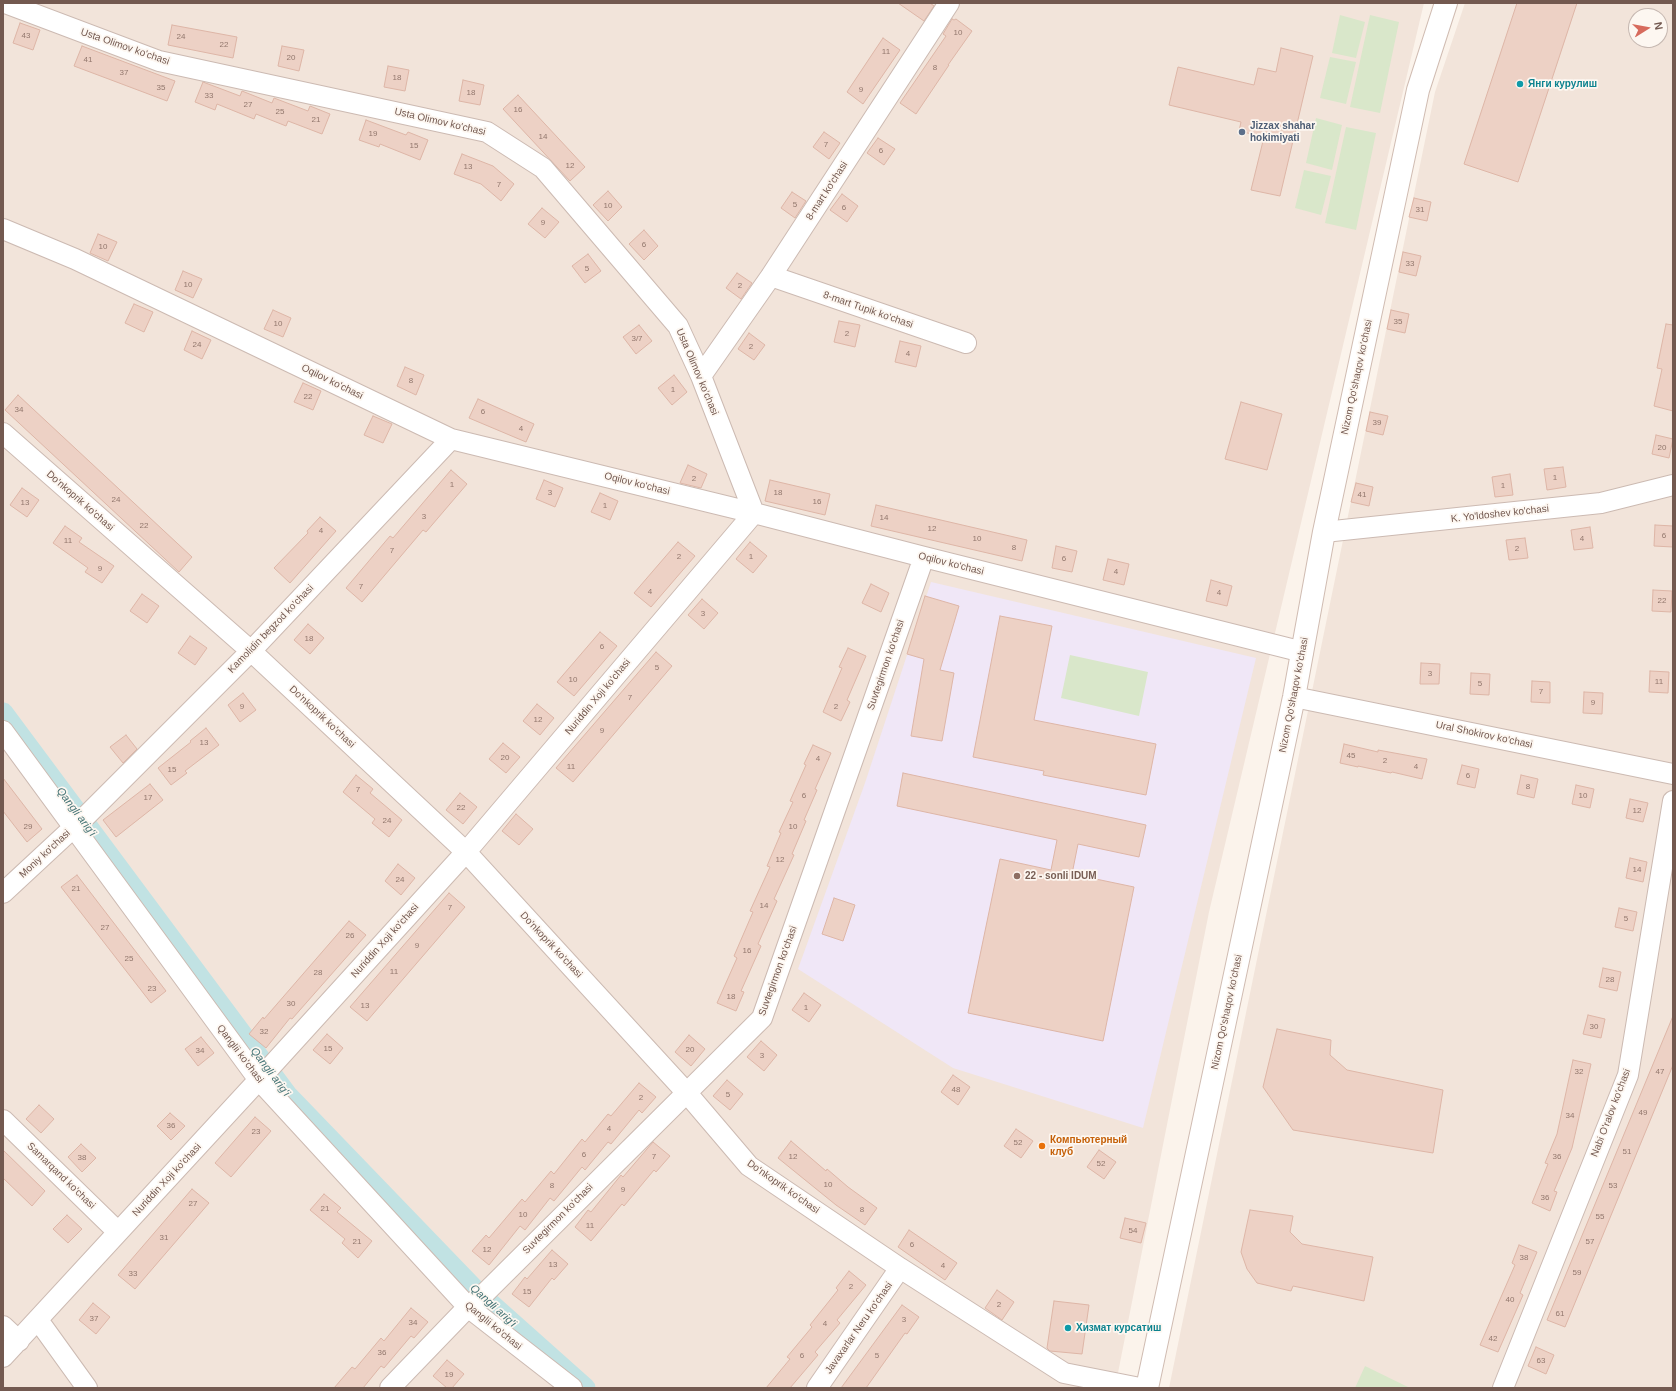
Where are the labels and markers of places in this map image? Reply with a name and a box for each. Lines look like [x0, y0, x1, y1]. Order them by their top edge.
place label: Янги курулиш [1528, 78, 1597, 90]
marker: Янги курулиш [1515, 79, 1525, 89]
place label: Jizzax shahar hokimiyati [1250, 120, 1315, 144]
marker: Jizzax shahar hokimiyati [1237, 127, 1247, 137]
place label: 22 - sonli IDUM [1025, 870, 1097, 882]
marker: 22 - sonli IDUM [1012, 871, 1022, 881]
place label: Компьютерный клуб [1050, 1134, 1127, 1158]
marker: Компьютерный клуб [1037, 1141, 1047, 1151]
place label: Хизмат курсатиш [1076, 1322, 1161, 1334]
marker: Хизмат курсатиш [1063, 1323, 1073, 1333]

